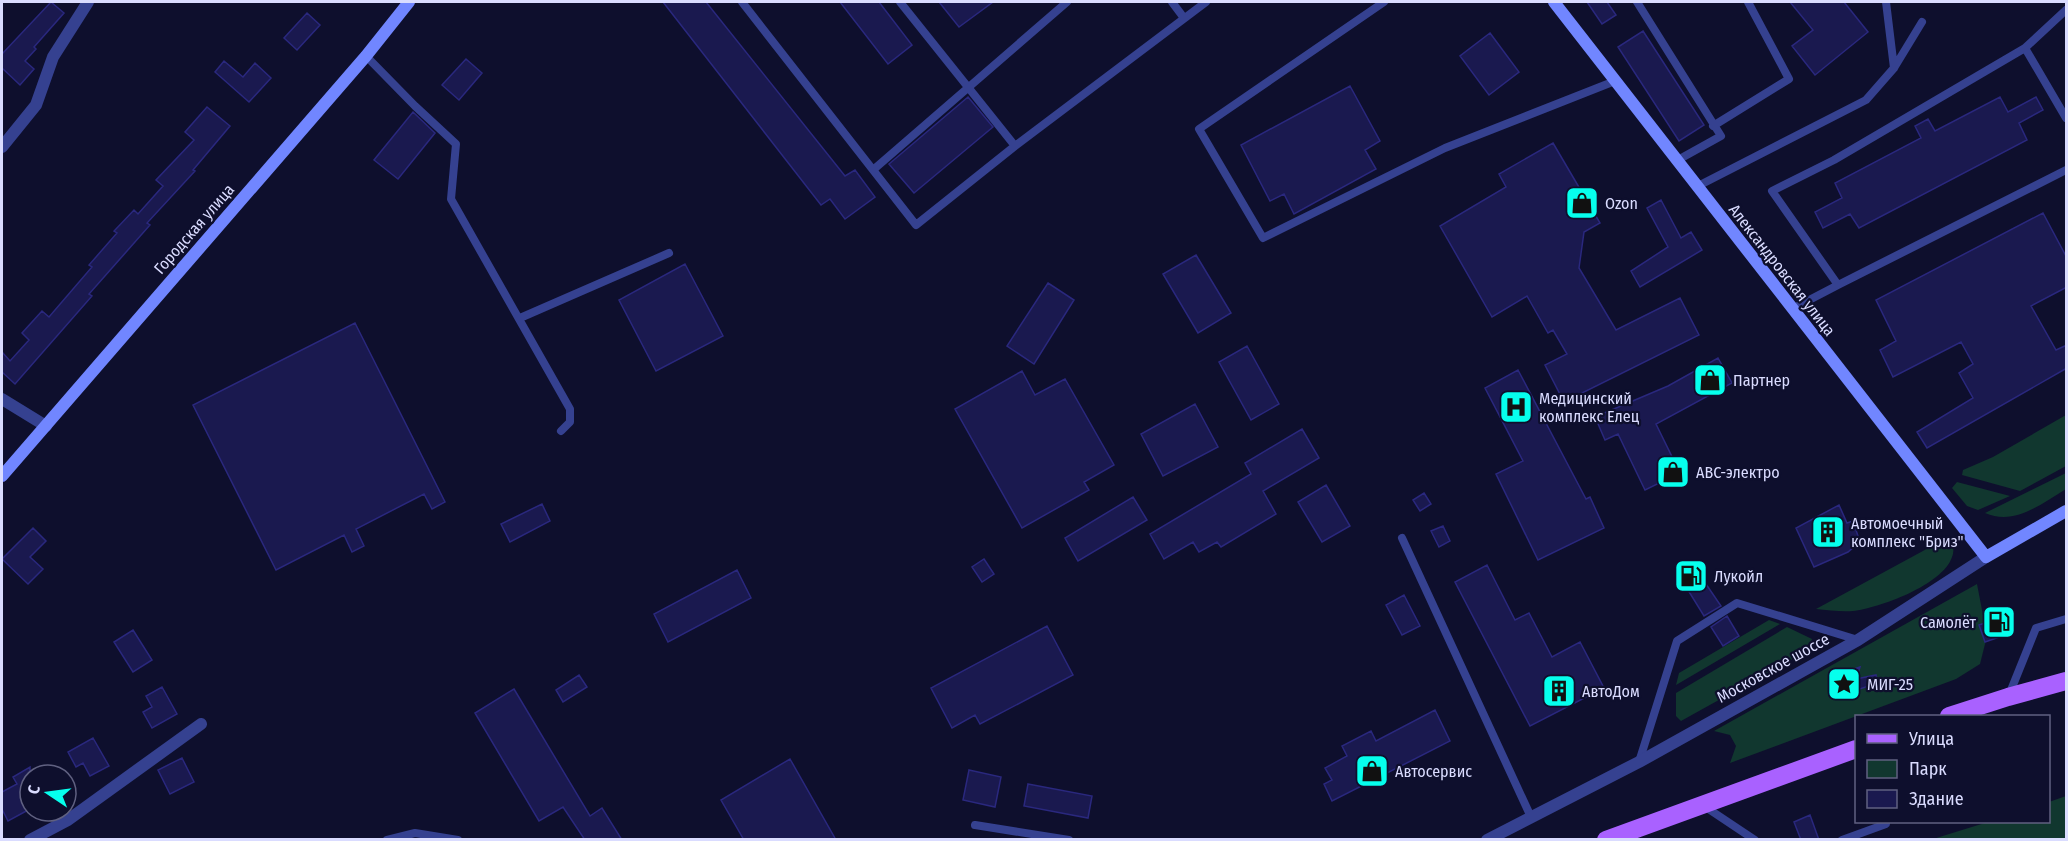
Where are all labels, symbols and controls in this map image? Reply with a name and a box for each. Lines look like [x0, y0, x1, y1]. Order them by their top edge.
street label: Городская улица [150, 180, 238, 278]
shop icon: Ozon [1564, 185, 1600, 221]
place label: Ozon [1605, 194, 1638, 213]
street label: Александровская улица [1725, 200, 1839, 340]
shop icon: Партнер [1692, 362, 1728, 398]
place label: Партнер [1733, 371, 1790, 390]
hospital icon: Медицинский комплекс Елец [1498, 389, 1534, 425]
place label: Медицинский комплекс Елец [1539, 389, 1640, 426]
shop icon: АВС-электро [1655, 454, 1691, 490]
place label: АВС-электро [1696, 463, 1780, 482]
building icon: Автомоечный комплекс "Бриз" [1810, 514, 1846, 550]
place label: Автомоечный комплекс "Бриз" [1851, 514, 1964, 551]
fuel station icon: Лукойл [1673, 558, 1709, 594]
place label: Лукойл [1714, 567, 1763, 586]
fuel station icon: Самолёт [1981, 604, 2017, 640]
place label: Самолёт [1920, 613, 1976, 632]
street label: Московское шоссе [1713, 629, 1833, 707]
place icon: МИГ-25 [1826, 666, 1862, 702]
building icon: АвтоДом [1541, 673, 1577, 709]
place label: МИГ-25 [1867, 675, 1913, 694]
place label: АвтоДом [1582, 682, 1640, 701]
legend [1855, 715, 2050, 823]
text: Улица [1908, 728, 1954, 750]
shop icon: Автосервис [1354, 753, 1390, 789]
text: Парк [1909, 758, 1947, 780]
place label: Автосервис [1395, 762, 1472, 781]
north arrow [18, 763, 78, 823]
text: С [24, 783, 44, 796]
text: Здание [1909, 788, 1964, 810]

